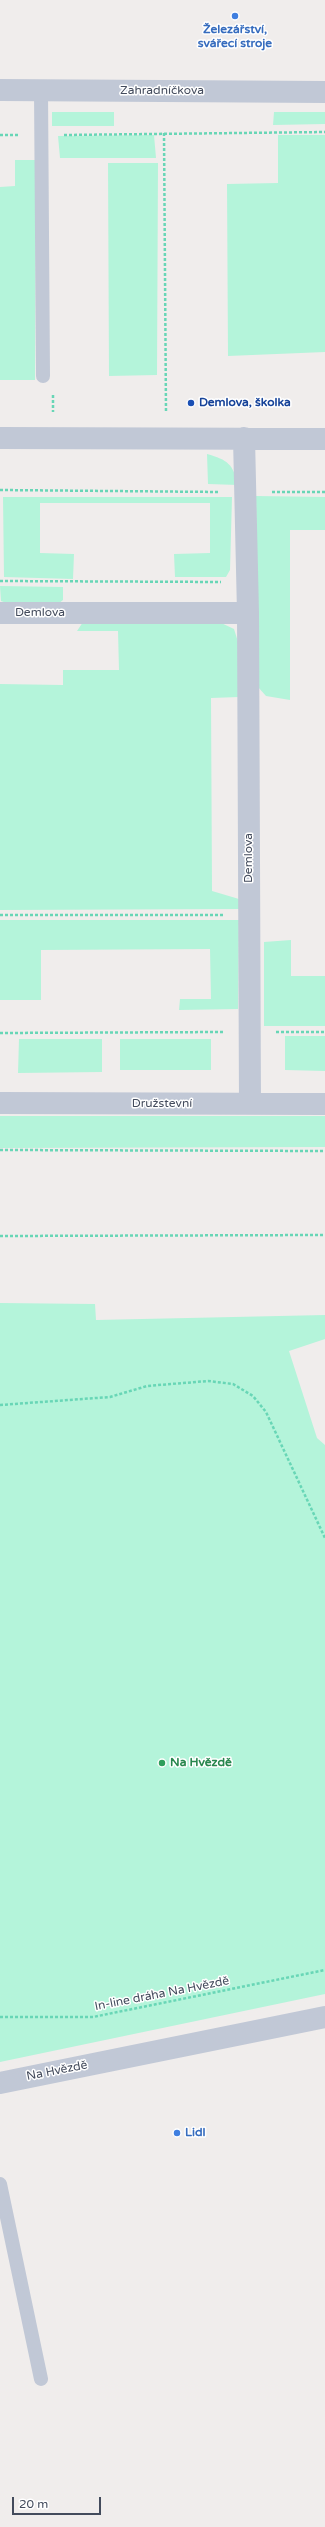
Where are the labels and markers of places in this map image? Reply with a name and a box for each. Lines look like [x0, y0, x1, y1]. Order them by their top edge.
marker: Železářství, svářecí stroje [230, 11, 240, 21]
place label: Železářství, svářecí stroje [198, 23, 272, 51]
place label: Demlova, školka [199, 396, 291, 410]
marker: Demlova, školka [186, 398, 196, 408]
place label: Na Hvězdě [170, 1756, 232, 1770]
marker: Na Hvězdě [157, 1758, 167, 1768]
place label: Lidl [185, 2126, 205, 2140]
marker: Lidl [172, 2128, 182, 2138]

